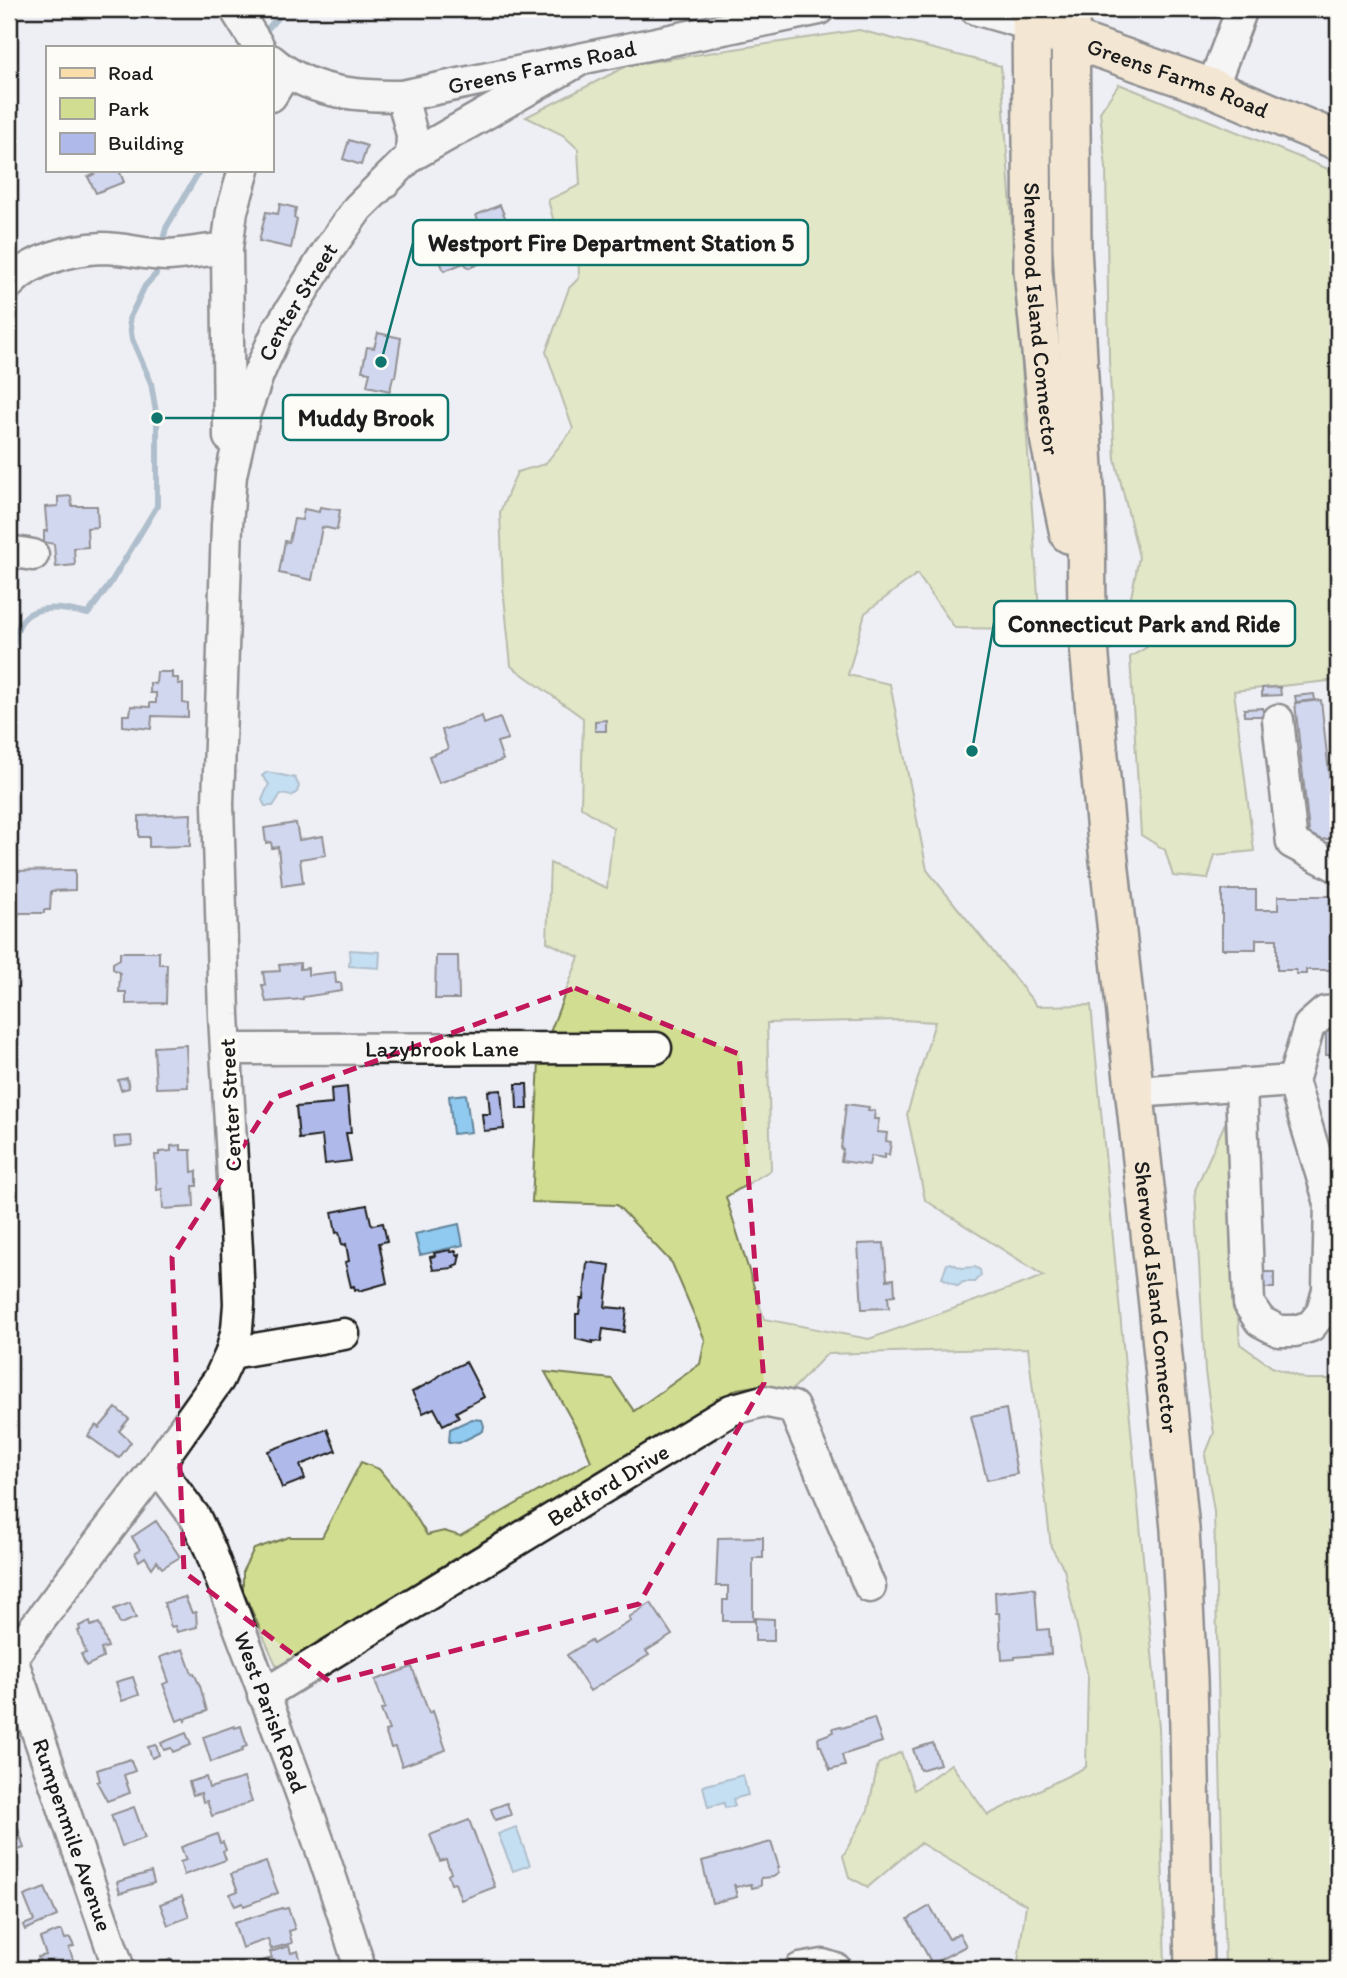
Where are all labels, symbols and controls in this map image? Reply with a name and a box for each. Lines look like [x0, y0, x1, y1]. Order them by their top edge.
street label: Greens Farms Road [1083, 32, 1273, 124]
street label: Greens Farms Road [445, 33, 639, 100]
legend [46, 46, 273, 172]
text: Road [108, 60, 154, 85]
text: Park [108, 96, 150, 121]
text: Building [108, 130, 184, 155]
street label: Sherwood Island Connector [1018, 182, 1066, 457]
callout: Westport Fire Department Station 5 [413, 220, 808, 265]
text: Westport Fire Department Station 5 [428, 228, 795, 258]
street label: Center Street [252, 236, 344, 366]
callout: Muddy Brook [283, 395, 448, 440]
text: Muddy Brook [298, 403, 435, 433]
callout: Connecticut Park and Ride [994, 601, 1295, 646]
text: Connecticut Park and Ride [1008, 609, 1280, 638]
street label: Lazybrook Lane [365, 1034, 519, 1063]
street label: Center Street [213, 1037, 247, 1172]
street label: Sherwood Island Connector [1128, 1160, 1185, 1434]
street label: Bedford Drive [542, 1437, 674, 1533]
street label: West Parish Road [228, 1628, 314, 1797]
street label: Rumpenmile Avenue [26, 1735, 119, 1935]

